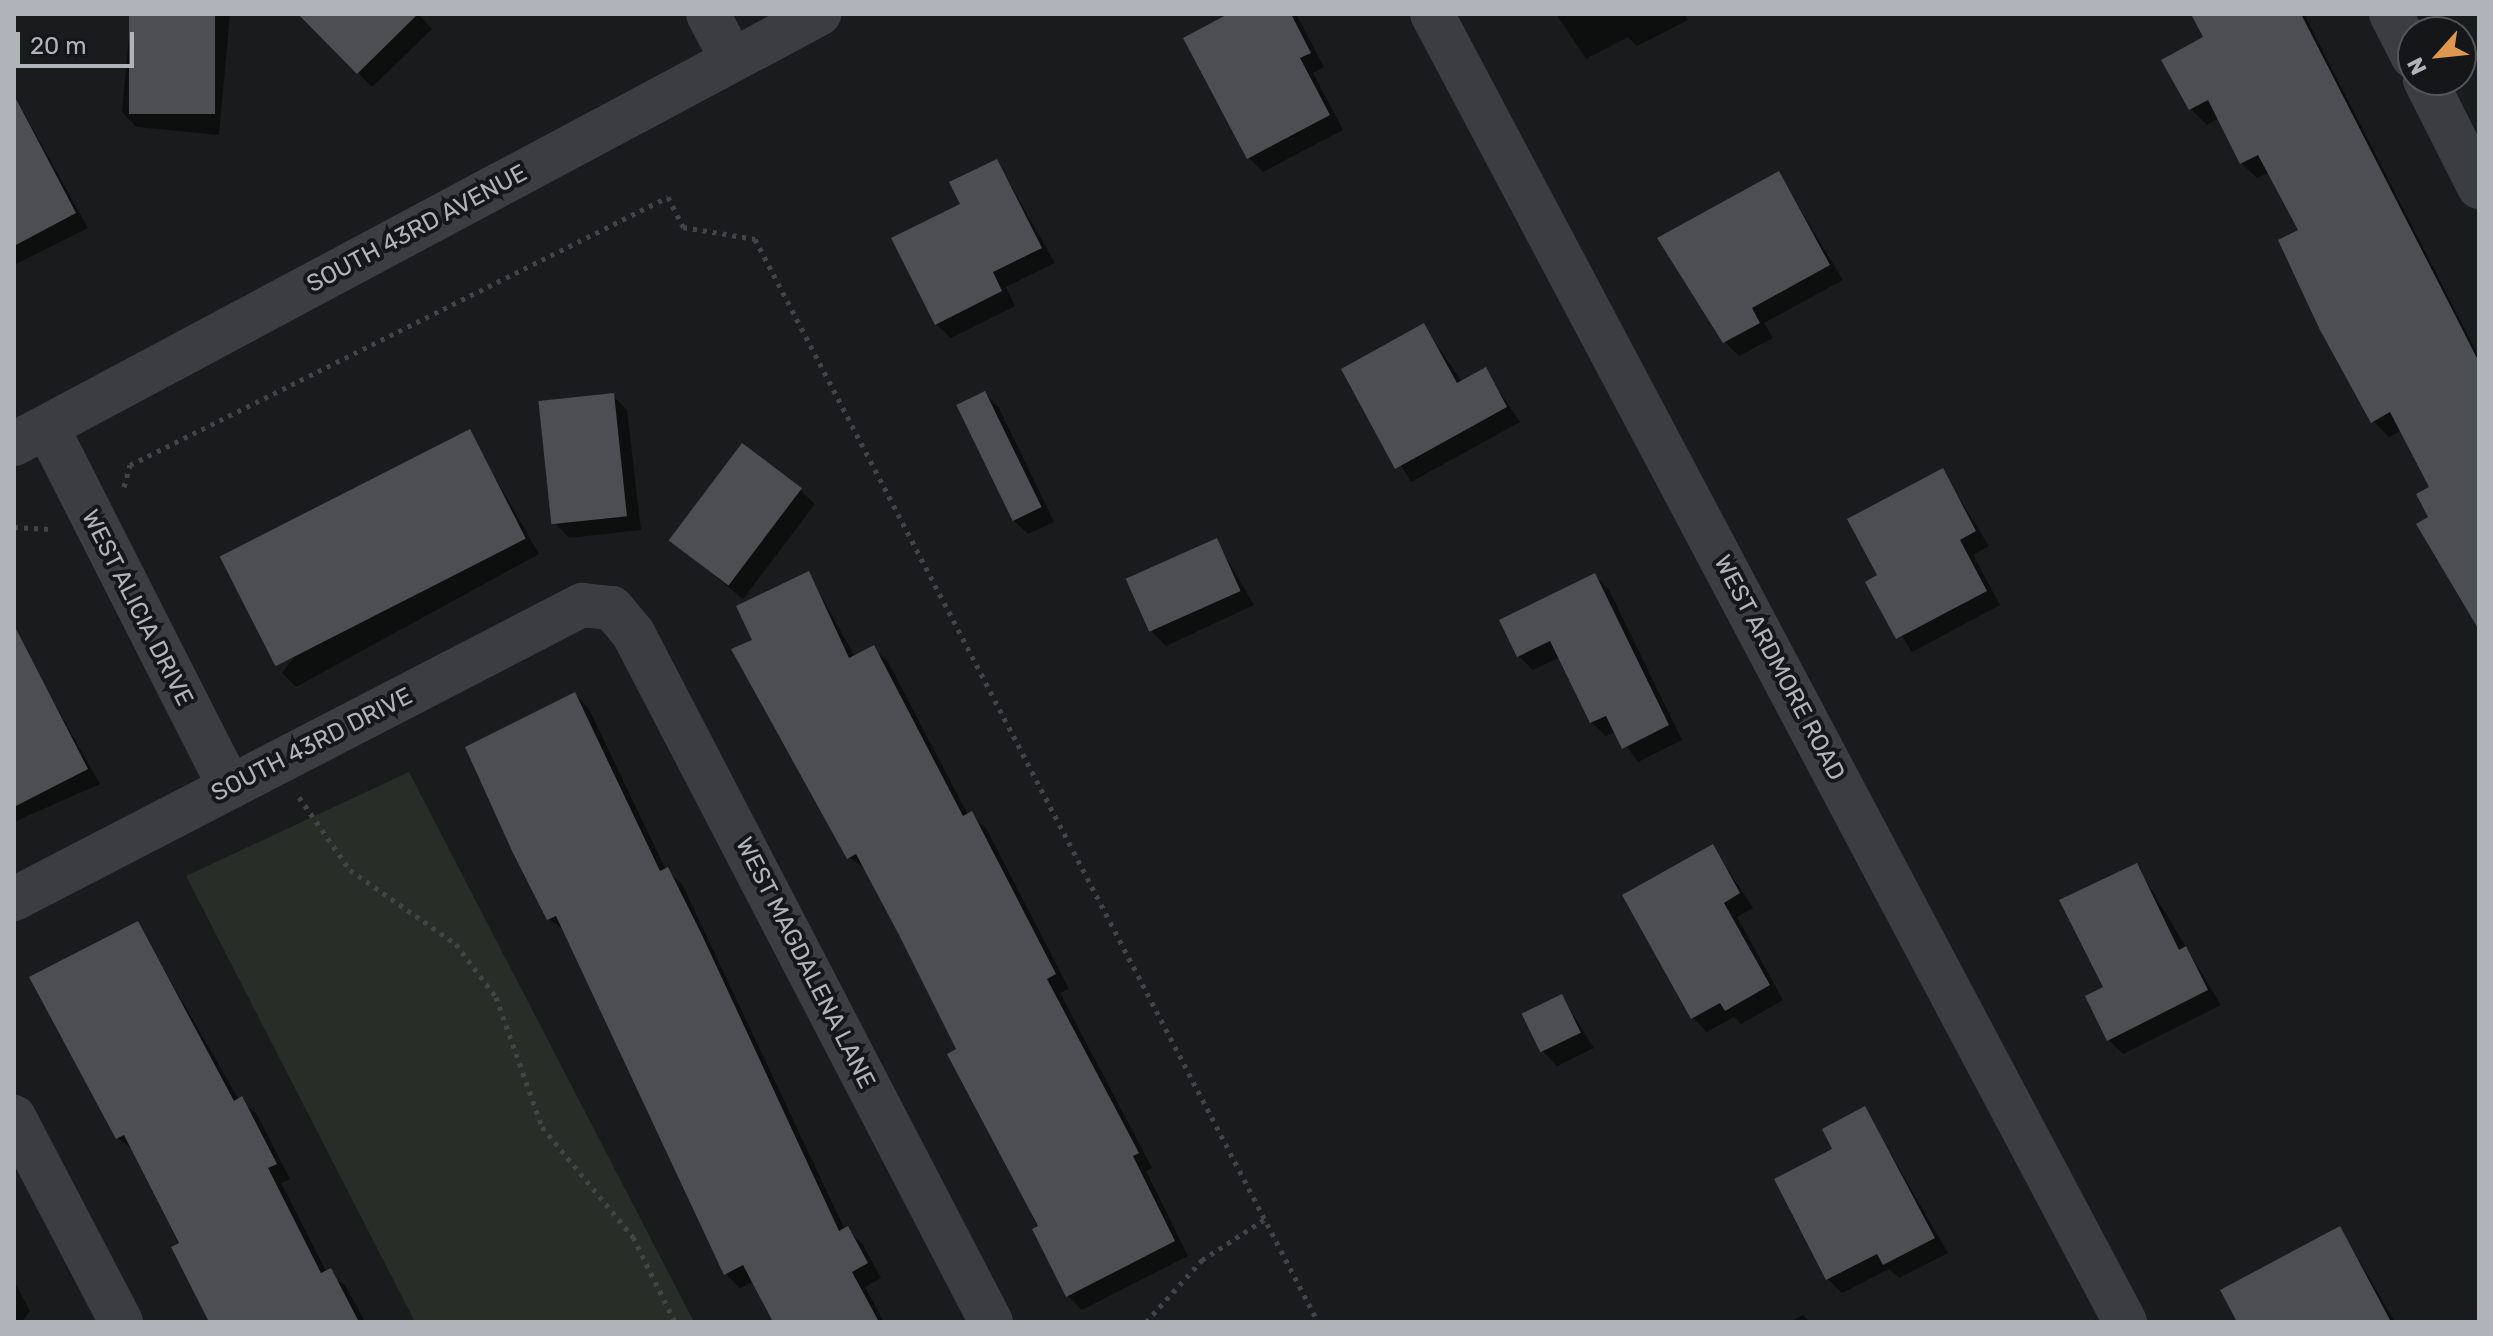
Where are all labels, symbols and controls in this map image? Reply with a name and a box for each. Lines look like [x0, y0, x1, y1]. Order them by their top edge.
scale bar [20, 16, 138, 66]
north arrow [2397, 16, 2477, 96]
text: 20 m [30, 32, 87, 60]
text: N [2401, 53, 2433, 79]
street label: SOUTH 43RD AVENUE [302, 159, 532, 299]
street label: WEST ALICIA DRIVE [75, 504, 199, 712]
street label: WEST ARDMORE ROAD [1707, 550, 1851, 786]
street label: SOUTH 43RD DRIVE [207, 682, 417, 808]
street label: WEST MAGDALENA LANE [729, 832, 881, 1094]

